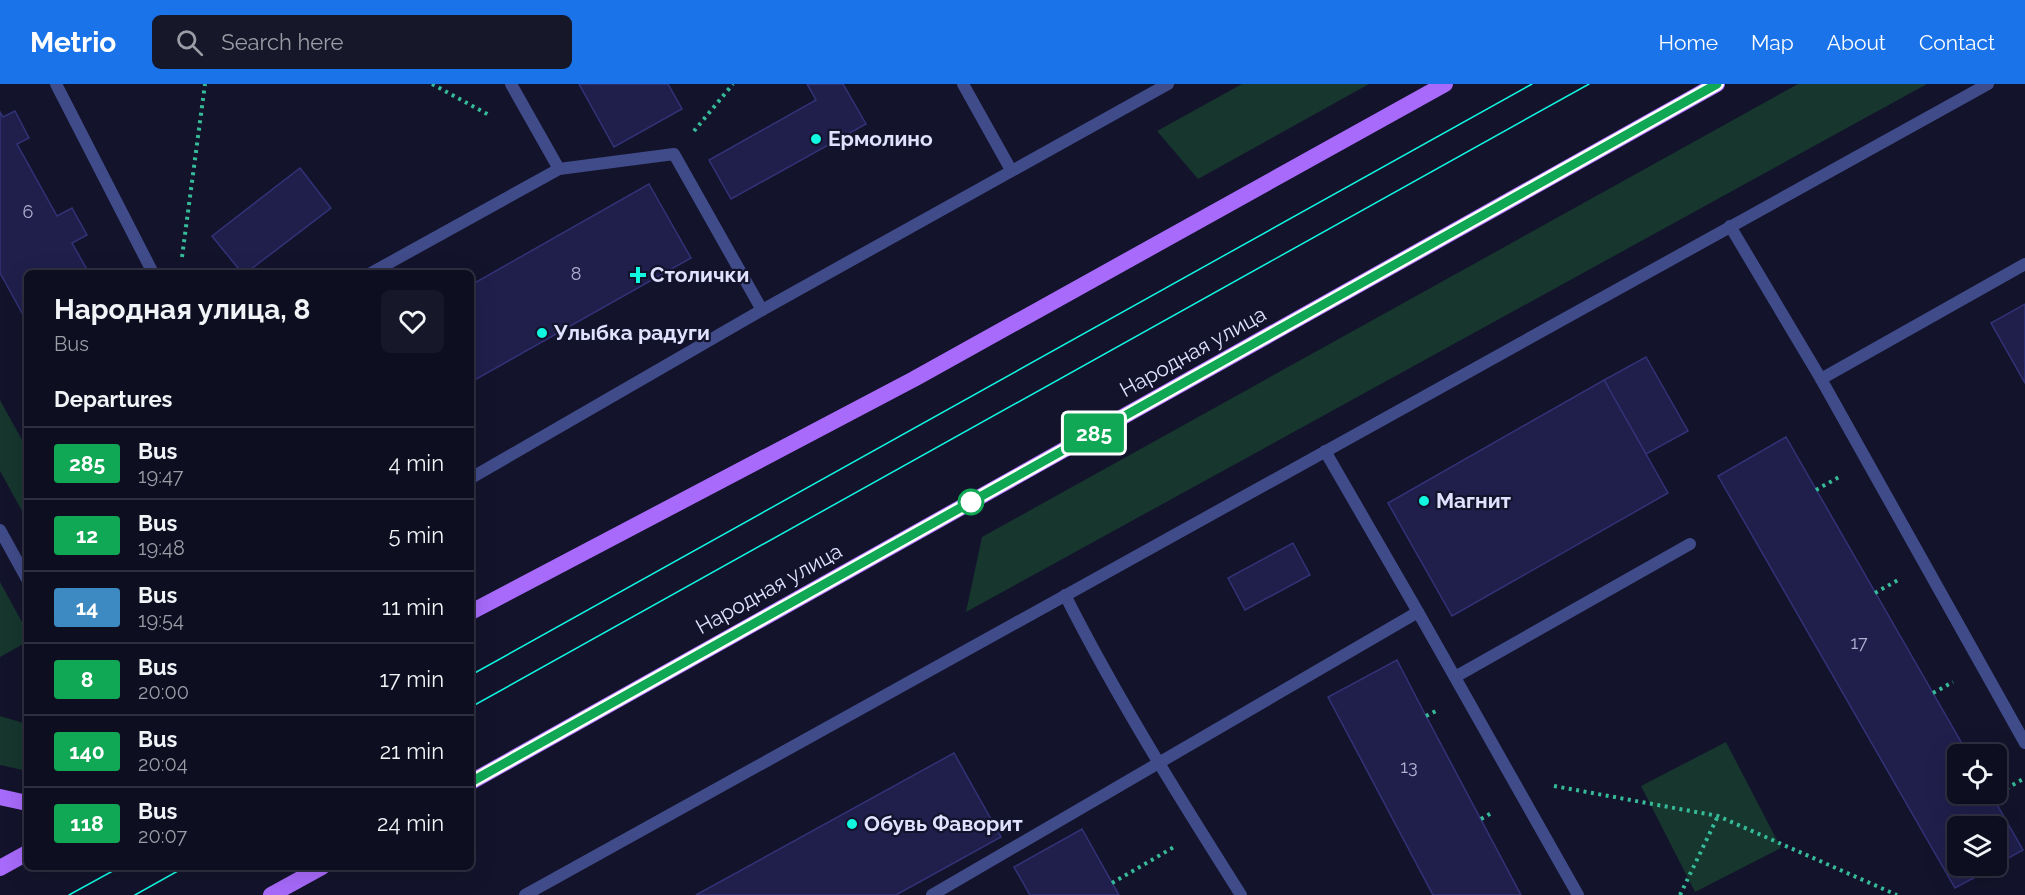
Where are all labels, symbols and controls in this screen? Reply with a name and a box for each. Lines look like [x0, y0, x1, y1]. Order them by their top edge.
search box [152, 15, 572, 69]
text: Metrio [30, 26, 116, 59]
icon: search [173, 26, 206, 59]
text: Search here [221, 29, 343, 55]
text: Home [1659, 30, 1718, 55]
text: Map [1751, 30, 1794, 55]
text: About [1827, 30, 1886, 55]
text: Contact [1919, 30, 1995, 55]
place label: Ермолино [828, 126, 933, 151]
marker: Ермолино [809, 132, 823, 146]
house number: 6 [23, 201, 34, 222]
place label: Столички [650, 262, 749, 287]
house number: 8 [571, 263, 581, 284]
marker: Столички [631, 268, 645, 282]
button: heart [381, 290, 444, 353]
text: Народная улица, 8 [54, 293, 310, 326]
street label: Народная улица [1115, 301, 1270, 402]
place label: Улыбка радуги [553, 320, 710, 345]
marker: Улыбка радуги [535, 326, 549, 340]
text: Bus [54, 332, 89, 356]
text: Departures [54, 386, 172, 412]
line badge: 285 [1060, 414, 1128, 452]
text: 285 [1076, 421, 1112, 446]
text: Bus [138, 438, 177, 464]
text: 4 min [389, 450, 444, 476]
text: 285 [69, 451, 105, 476]
text: 19:47 [138, 464, 184, 488]
place label: Магнит [1436, 488, 1512, 513]
unlabelled marker [958, 489, 984, 515]
marker: Магнит [1417, 494, 1431, 508]
text: Bus [138, 510, 177, 536]
text: 5 min [389, 522, 444, 548]
text: 12 [76, 523, 98, 548]
text: 19:48 [138, 536, 185, 560]
street label: Народная улица [691, 538, 846, 639]
text: Bus [138, 582, 177, 608]
text: 11 min [382, 594, 444, 620]
text: 14 [76, 595, 98, 620]
text: 19:54 [138, 608, 184, 632]
house number: 17 [1850, 632, 1868, 653]
text: Bus [138, 654, 177, 680]
text: 17 min [379, 666, 444, 692]
text: 8 [81, 667, 93, 692]
text: 20:00 [138, 680, 189, 704]
text: Bus [138, 726, 177, 752]
text: 21 min [380, 738, 444, 764]
text: 140 [69, 739, 105, 764]
map controls [1947, 744, 2007, 876]
button: locate [1947, 744, 2007, 804]
text: 20:04 [138, 752, 188, 776]
house number: 13 [1400, 756, 1418, 777]
text: Bus [138, 798, 177, 824]
text: 24 min [377, 810, 444, 836]
text: 118 [70, 811, 104, 836]
place label: Обувь Фаворит [864, 811, 1023, 836]
button: layers [1947, 816, 2007, 876]
marker: Обувь Фаворит [845, 817, 859, 831]
text: 20:07 [138, 824, 187, 848]

